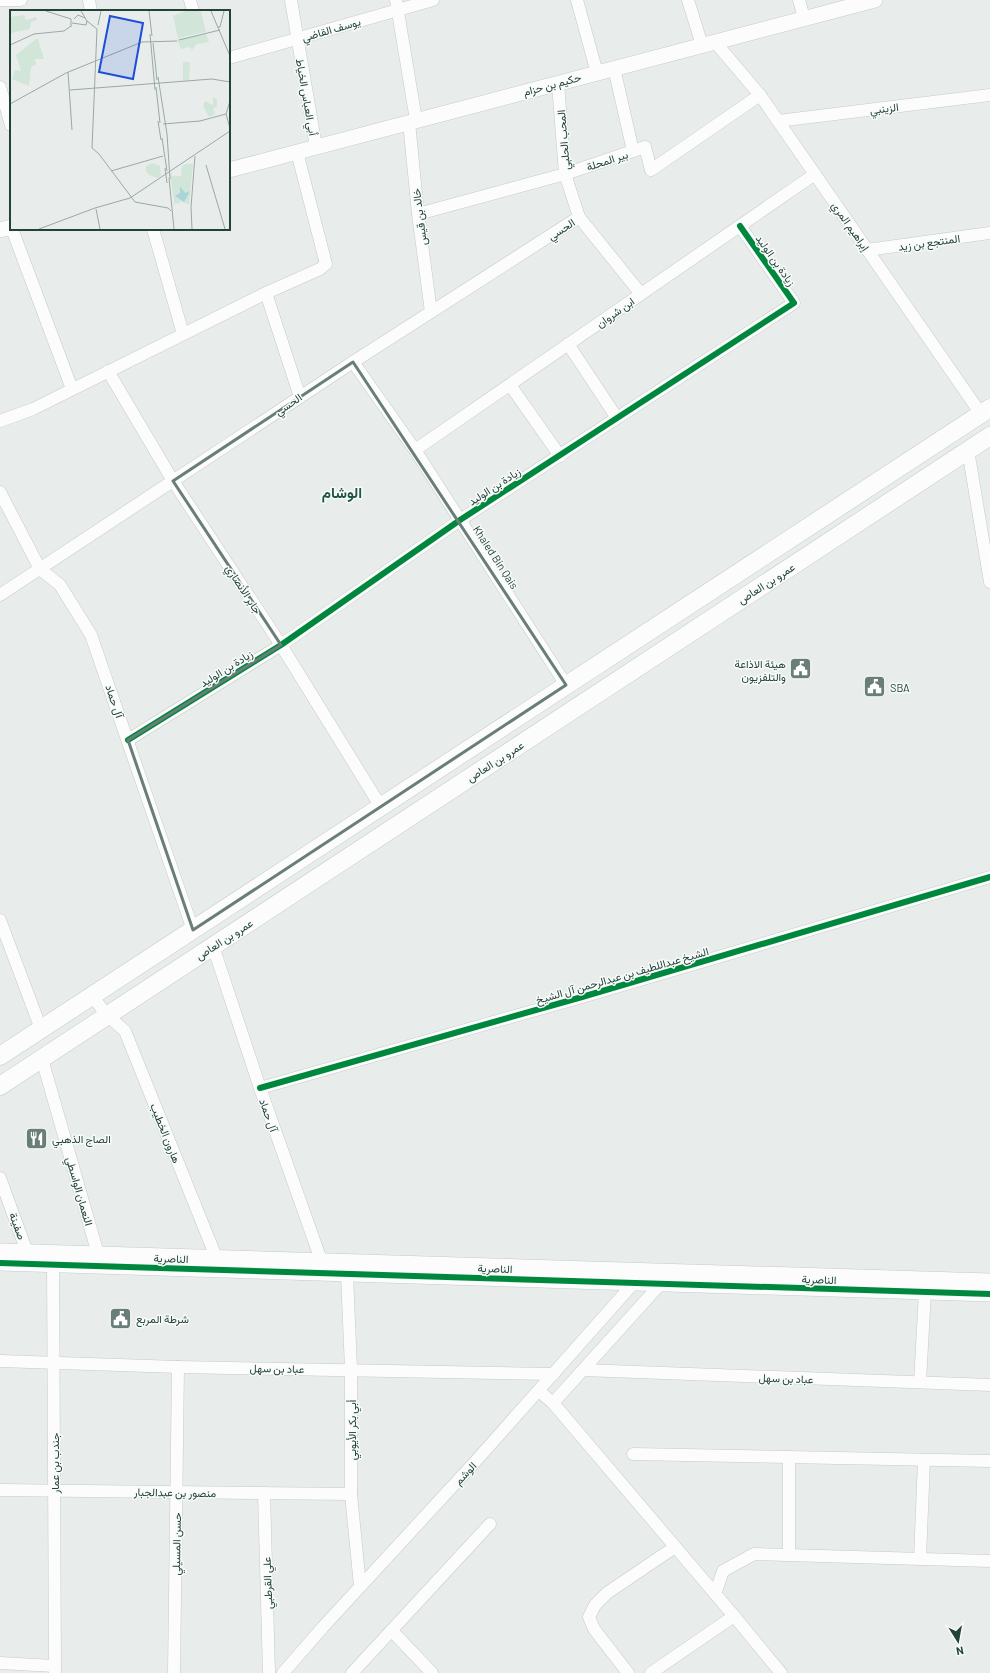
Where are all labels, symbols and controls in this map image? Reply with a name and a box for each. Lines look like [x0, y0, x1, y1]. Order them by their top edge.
inset map [10, 10, 230, 230]
street label: يوسف القاضي [300, 14, 363, 47]
street label: أبي العباس الخياط [290, 57, 320, 138]
street label: حكيم بن حزام [522, 70, 583, 100]
street label: الزينبي [869, 100, 900, 120]
street label: المحب الحلبي [554, 109, 576, 171]
street label: بير المحلة [585, 147, 630, 174]
street label: خالد بن قيس [409, 188, 430, 246]
street label: إبراهيم المري [826, 199, 873, 256]
street label: الحسي [545, 215, 579, 246]
street label: المنتجع بن زيد [897, 231, 961, 255]
street label: زيادة بن الوليد [753, 232, 799, 289]
street label: ابن شروان [593, 294, 637, 331]
street label: الحسي [272, 390, 306, 421]
street label: زيادة بن الوليد [465, 464, 523, 509]
district label: الوشام [322, 483, 362, 503]
street label: Khaled Bin Qais [471, 523, 521, 591]
street label: عمرو بن العاص [735, 560, 798, 607]
street label: جابر الأنصاري [220, 562, 265, 618]
street label: زيادة بن الوليد [197, 647, 255, 690]
public building icon: هيئة الاذاعة والتلفزيون [788, 656, 814, 682]
place label: هيئة الاذاعة والتلفزيون [734, 657, 786, 684]
public building icon: SBA [862, 674, 888, 700]
place label: SBA [890, 681, 910, 694]
street label: آل حماد [102, 683, 127, 721]
street label: عمرو بن العاص [464, 738, 527, 785]
street label: عمرو بن العاص [193, 916, 256, 963]
street label: الشيخ عبداللطيف بن عبدالرحمن آل الشيخ [534, 944, 710, 1008]
street label: آل حماد [256, 1097, 281, 1135]
street label: هارون الخطيب [147, 1101, 184, 1166]
restaurant icon: الصاج الذهبي [23, 1125, 49, 1151]
place label: الصاج الذهبي [52, 1132, 111, 1149]
street label: النعمان الواسطي [60, 1155, 96, 1228]
street label: صفينة [6, 1211, 29, 1242]
street label: الناصرية [153, 1251, 189, 1266]
street label: الناصرية [477, 1261, 513, 1276]
street label: الناصرية [801, 1272, 837, 1287]
public building icon: شرطة المربع [108, 1305, 134, 1331]
place label: شرطة المربع [136, 1312, 189, 1327]
street label: عباد بن سهل [249, 1361, 305, 1376]
street label: عباد بن سهل [758, 1371, 814, 1386]
street label: أبي بكر الأيوبي [345, 1399, 362, 1460]
street label: جندب بن عمار [48, 1433, 62, 1494]
street label: الوشم [451, 1459, 480, 1488]
street label: منصور بن عبدالجبار [133, 1485, 216, 1500]
street label: حسن المسيلي [169, 1513, 187, 1576]
street label: علي القرطبي [260, 1556, 278, 1609]
north arrow [938, 1621, 978, 1661]
text: N [955, 1644, 965, 1658]

